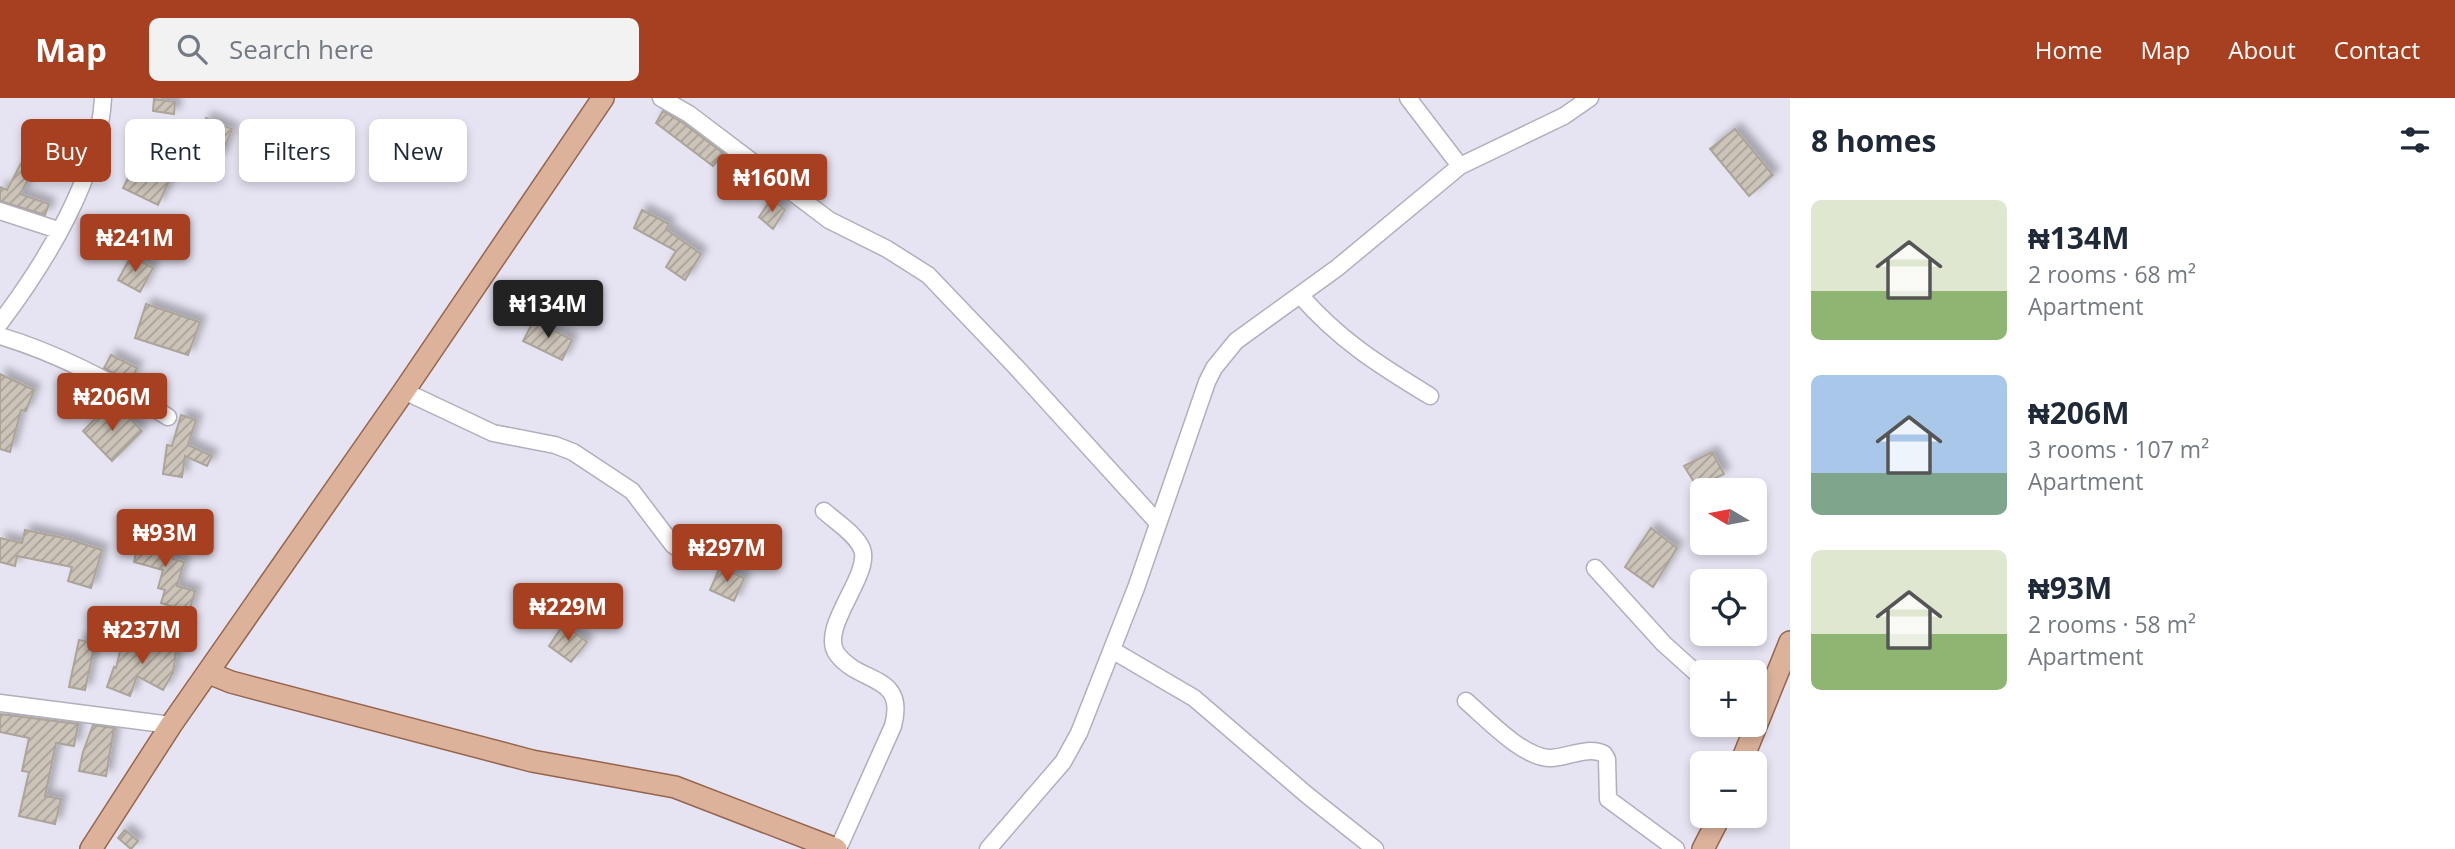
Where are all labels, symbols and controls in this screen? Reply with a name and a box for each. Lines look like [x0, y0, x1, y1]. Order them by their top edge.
search box [149, 18, 639, 81]
text: Map [35, 27, 107, 72]
icon: search [173, 30, 211, 68]
text: Search here [229, 31, 374, 67]
text: Home [2035, 33, 2103, 66]
text: Map [2141, 33, 2190, 66]
text: About [2228, 33, 2296, 66]
text: Contact [2334, 33, 2420, 66]
chip: Buy [21, 119, 111, 182]
chip: Rent [125, 119, 225, 182]
chip: Filters [239, 119, 355, 182]
chip: New [369, 119, 467, 182]
text: 8 homes [1811, 120, 1936, 161]
icon: filters [2396, 121, 2434, 159]
pin: ₦160M [723, 155, 821, 214]
text: ₦160M [733, 161, 811, 193]
pin: ₦241M [86, 214, 184, 274]
text: ₦134M [2028, 217, 2129, 258]
text: ₦241M [96, 221, 174, 253]
icon: home [1867, 228, 1951, 312]
text: 2 rooms · 68 m² [2028, 258, 2196, 290]
pin: ₦134M [499, 280, 597, 340]
text: ₦134M [509, 287, 587, 319]
text: Apartment [2028, 290, 2144, 322]
pin: ₦206M [63, 374, 161, 433]
text: ₦206M [73, 380, 151, 412]
text: ₦206M [2028, 392, 2129, 433]
icon: home [1867, 403, 1951, 487]
text: 3 rooms · 107 m² [2028, 433, 2209, 465]
text: Apartment [2028, 465, 2144, 497]
north arrow [1690, 478, 1768, 555]
map controls [1690, 478, 1767, 828]
pin: ₦93M [124, 510, 206, 569]
text: ₦93M [133, 516, 197, 548]
pin: ₦297M [678, 524, 776, 584]
text: ₦297M [688, 531, 766, 563]
text: ₦93M [2028, 567, 2112, 608]
button: locate [1690, 569, 1767, 646]
icon: home [1867, 578, 1951, 662]
pin: ₦229M [519, 584, 617, 643]
text: ₦229M [529, 590, 607, 622]
pin: ₦237M [93, 606, 191, 666]
text: 2 rooms · 58 m² [2028, 608, 2196, 640]
text: ₦237M [103, 613, 181, 645]
text: Apartment [2028, 640, 2144, 672]
button: + [1690, 660, 1767, 737]
button: − [1690, 751, 1767, 828]

